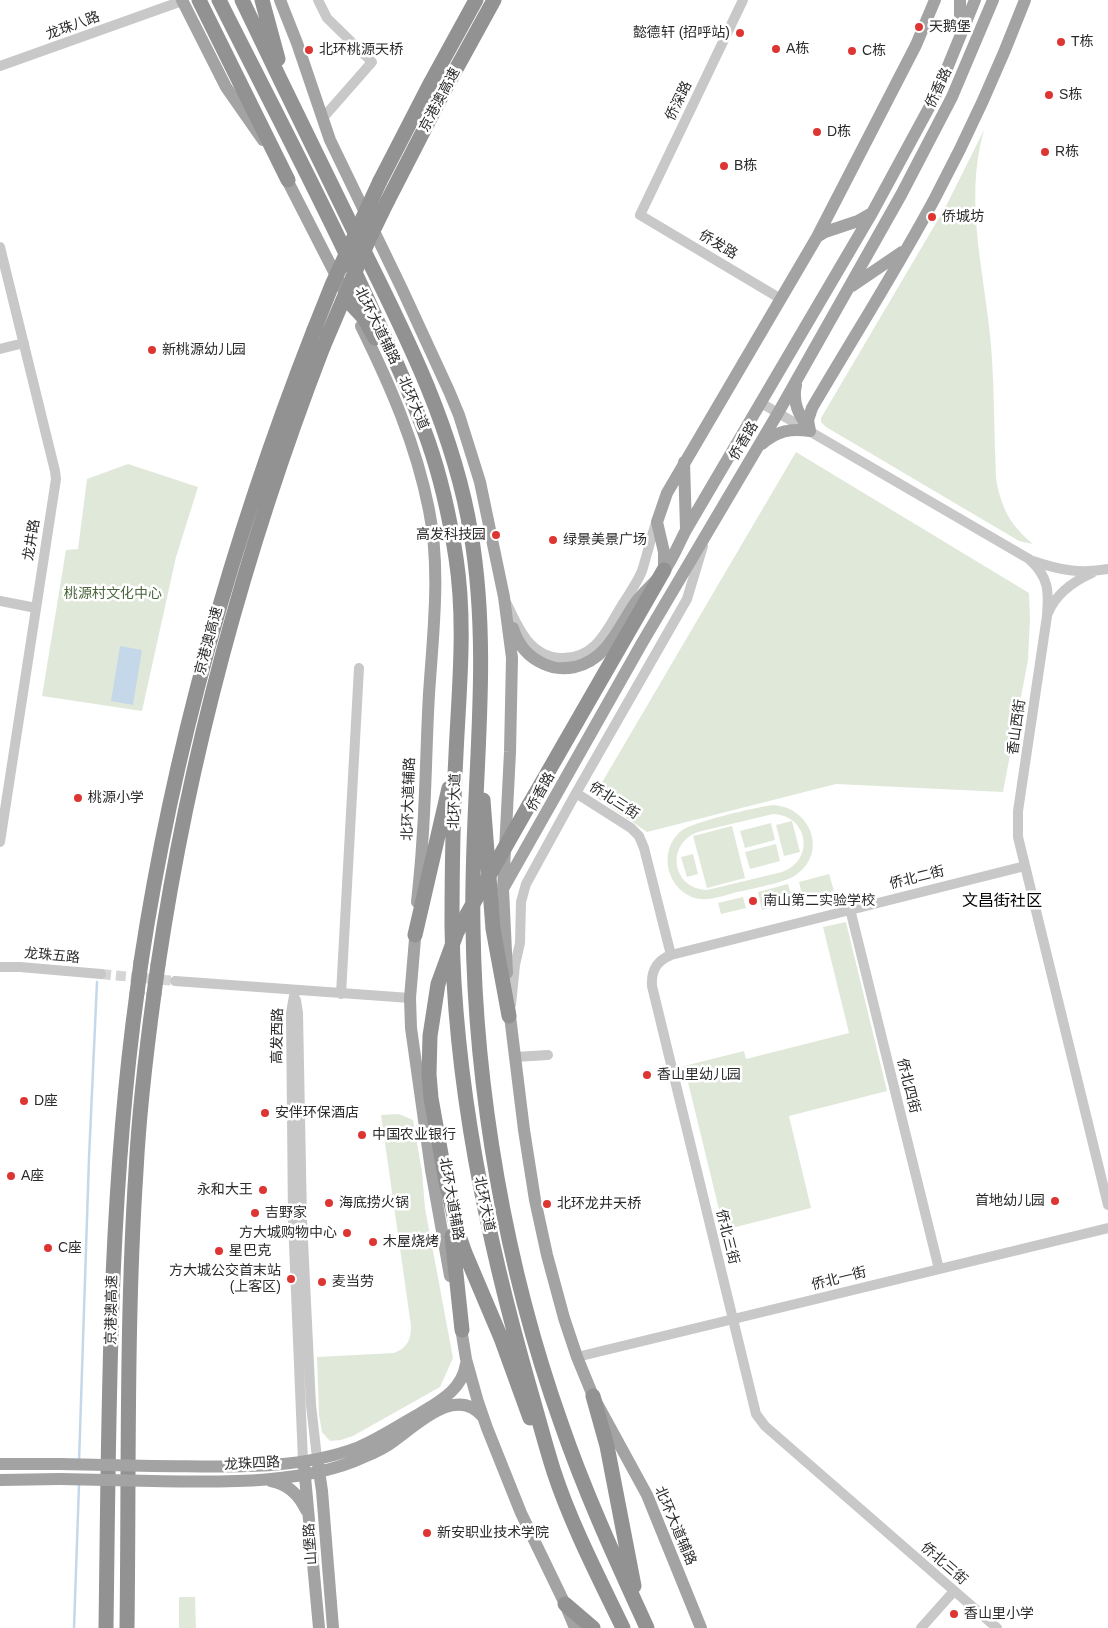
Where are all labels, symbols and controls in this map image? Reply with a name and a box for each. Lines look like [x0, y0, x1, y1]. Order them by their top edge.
street label: 龙珠八路 [44, 9, 102, 43]
place label: 天鹅堡 [929, 19, 971, 35]
marker: 天鹅堡 [913, 21, 925, 33]
place label: 懿德轩 (招呼站) [633, 25, 730, 41]
marker: 懿德轩 (招呼站) [734, 27, 746, 39]
place label: T栋 [1071, 34, 1094, 50]
marker: T栋 [1055, 36, 1067, 48]
place label: A栋 [786, 41, 809, 57]
place label: 北环桃源天桥 [319, 42, 403, 58]
marker: A栋 [770, 43, 782, 55]
place label: C栋 [862, 43, 886, 59]
marker: 北环桃源天桥 [303, 44, 315, 56]
marker: C栋 [846, 45, 858, 57]
street label: 京港澳高速 [416, 65, 464, 135]
street label: 侨香路 [923, 65, 955, 111]
street label: 侨深路 [662, 78, 696, 124]
place label: S栋 [1059, 87, 1082, 103]
marker: S栋 [1043, 89, 1055, 101]
place label: D栋 [827, 124, 851, 140]
marker: D栋 [811, 126, 823, 138]
place label: R栋 [1055, 144, 1079, 160]
marker: R栋 [1039, 146, 1051, 158]
place label: B栋 [734, 158, 757, 174]
marker: B栋 [718, 160, 730, 172]
place label: 侨城坊 [942, 209, 984, 225]
marker: 侨城坊 [926, 211, 938, 223]
street label: 侨发路 [696, 227, 740, 263]
street label: 北环大道辅路 [351, 285, 403, 367]
place label: 新桃源幼儿园 [162, 342, 246, 358]
marker: 新桃源幼儿园 [146, 344, 158, 356]
street label: 北环大道 [394, 374, 432, 432]
street label: 侨香路 [726, 419, 762, 463]
street label: 龙井路 [20, 518, 44, 562]
place label: 高发科技园 [416, 527, 486, 543]
marker: 高发科技园 [490, 529, 502, 541]
place label: 绿景美景广场 [563, 532, 647, 548]
marker: 绿景美景广场 [547, 534, 559, 546]
park label: 桃源村文化中心 [64, 586, 162, 602]
street label: 京港澳高速 [192, 605, 226, 677]
street label: 香山西街 [1005, 698, 1029, 756]
street label: 北环大道辅路 [399, 757, 419, 841]
street label: 侨香路 [523, 770, 559, 814]
street label: 北环大道 [446, 773, 464, 829]
street label: 侨北三街 [586, 779, 642, 823]
place label: 桃源小学 [88, 790, 144, 806]
marker: 桃源小学 [72, 792, 84, 804]
street label: 侨北二街 [888, 863, 946, 893]
district label: 文昌街社区 [962, 892, 1042, 912]
place label: 南山第二实验学校 [763, 893, 875, 909]
marker: 南山第二实验学校 [747, 895, 759, 907]
street label: 龙珠五路 [23, 945, 81, 967]
street label: 高发西路 [269, 1008, 287, 1064]
street label: 侨北四街 [893, 1057, 923, 1115]
place label: 香山里幼儿园 [657, 1067, 741, 1083]
marker: 香山里幼儿园 [641, 1069, 653, 1081]
place label: D座 [34, 1093, 58, 1109]
marker: D座 [18, 1095, 30, 1107]
place label: 安伴环保酒店 [275, 1105, 359, 1121]
marker: 安伴环保酒店 [259, 1107, 271, 1119]
place label: 中国农业银行 [372, 1127, 456, 1143]
marker: 中国农业银行 [356, 1129, 368, 1141]
street label: 北环大道辅路 [435, 1156, 467, 1242]
place label: A座 [21, 1168, 44, 1184]
marker: A座 [5, 1170, 17, 1182]
street label: 北环大道 [470, 1175, 498, 1233]
place label: 永和大王 [197, 1182, 253, 1198]
marker: 永和大王 [257, 1184, 269, 1196]
place label: 首地幼儿园 [975, 1193, 1045, 1209]
place label: 海底捞火锅 [339, 1195, 409, 1211]
marker: 首地幼儿园 [1049, 1195, 1061, 1207]
place label: 北环龙井天桥 [557, 1196, 641, 1212]
marker: 海底捞火锅 [323, 1197, 335, 1209]
marker: 北环龙井天桥 [541, 1198, 553, 1210]
place label: 吉野家 [265, 1205, 307, 1221]
marker: 吉野家 [249, 1207, 261, 1219]
street label: 侨北三街 [712, 1208, 742, 1266]
place label: 方大城购物中心 [239, 1225, 337, 1241]
marker: 方大城购物中心 [341, 1227, 353, 1239]
place label: 木屋烧烤 [383, 1234, 439, 1250]
marker: 木屋烧烤 [367, 1236, 379, 1248]
place label: C座 [58, 1240, 82, 1256]
marker: C座 [42, 1242, 54, 1254]
place label: 星巴克 [229, 1243, 271, 1259]
marker: 星巴克 [213, 1245, 225, 1257]
place label: 方大城公交首末站 (上客区) [169, 1263, 281, 1295]
street label: 侨北一街 [810, 1264, 868, 1294]
marker: 方大城公交首末站 (上客区) [285, 1273, 297, 1285]
place label: 麦当劳 [332, 1274, 374, 1290]
street label: 京港澳高速 [103, 1275, 121, 1345]
marker: 麦当劳 [316, 1276, 328, 1288]
street label: 龙珠四路 [224, 1454, 280, 1474]
street label: 北环大道辅路 [651, 1484, 699, 1568]
street label: 山堡路 [301, 1522, 321, 1566]
place label: 新安职业技术学院 [437, 1525, 549, 1541]
marker: 新安职业技术学院 [421, 1527, 433, 1539]
street label: 侨北三街 [917, 1539, 971, 1589]
place label: 香山里小学 [964, 1606, 1034, 1622]
marker: 香山里小学 [948, 1608, 960, 1620]

